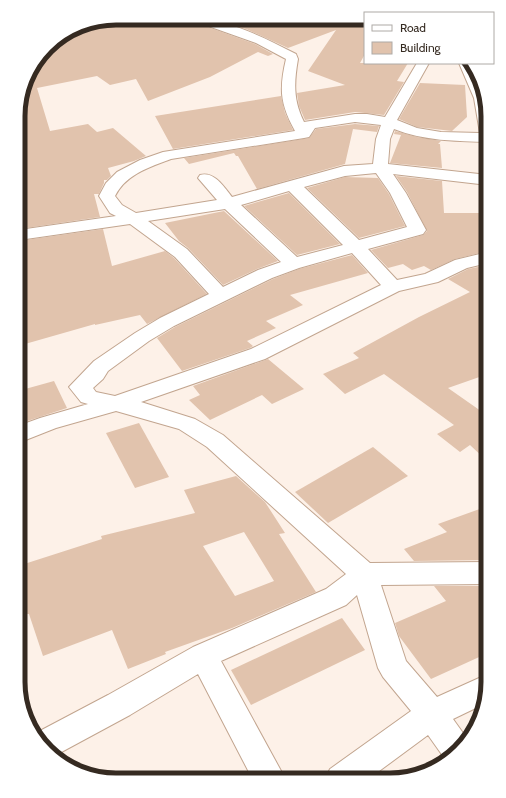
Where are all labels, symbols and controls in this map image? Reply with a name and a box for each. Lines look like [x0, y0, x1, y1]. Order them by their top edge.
legend [364, 12, 494, 64]
text: Road [400, 20, 426, 35]
text: Building [400, 40, 442, 55]

